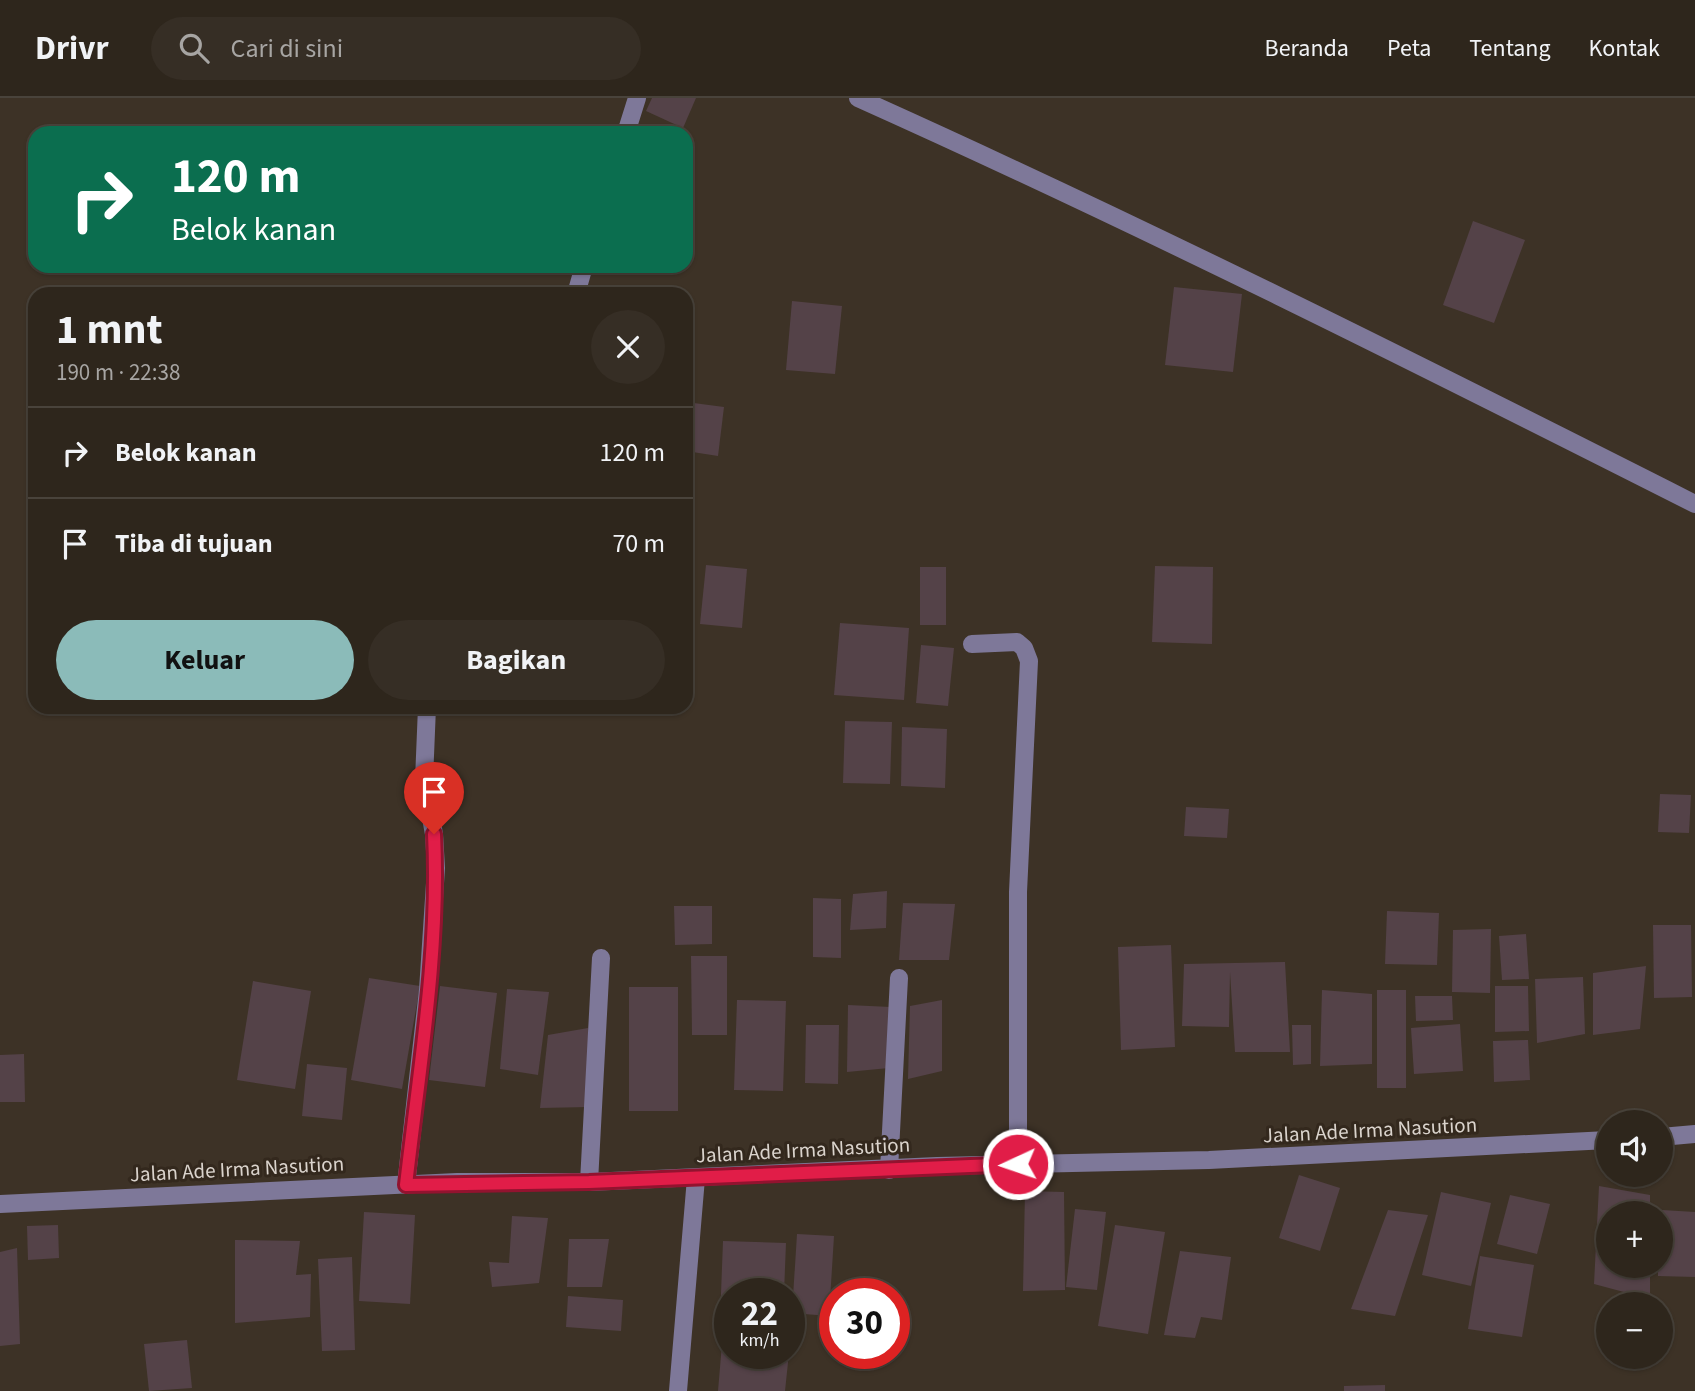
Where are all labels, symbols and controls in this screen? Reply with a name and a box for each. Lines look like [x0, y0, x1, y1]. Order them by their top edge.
search box [151, 17, 641, 80]
text: Drivr [35, 25, 109, 72]
icon: search [175, 29, 213, 67]
text: Cari di sini [231, 30, 343, 67]
text: Beranda [1265, 31, 1349, 66]
text: Peta [1387, 31, 1431, 66]
text: Tentang [1469, 31, 1551, 66]
text: Kontak [1589, 31, 1660, 66]
text: 120 m [171, 142, 300, 212]
icon: right [56, 154, 147, 245]
text: Belok kanan [171, 207, 336, 253]
text: 1 mnt [56, 300, 163, 360]
button: close [591, 310, 665, 384]
text: 190 m · 22:38 [56, 356, 180, 389]
icon: right [56, 434, 94, 472]
text: Belok kanan [115, 434, 257, 471]
text: 120 m [599, 434, 665, 471]
icon: arrive [56, 525, 94, 563]
text: Tiba di tujuan [115, 525, 273, 562]
text: 70 m [612, 525, 665, 562]
button: Keluar [56, 620, 354, 700]
button: Bagikan [368, 620, 665, 700]
pin [404, 762, 464, 834]
icon: arrive [415, 773, 453, 811]
street label: Jalan Ade Irma Nasution [1262, 1109, 1478, 1151]
map controls [1596, 1110, 1673, 1369]
button: sound [1596, 1110, 1673, 1187]
position arrow [981, 1127, 1055, 1201]
street label: Jalan Ade Irma Nasution [695, 1129, 911, 1171]
street label: Jalan Ade Irma Nasution [129, 1148, 345, 1190]
button: + [1596, 1201, 1673, 1278]
speed limit sign: 30 [819, 1278, 910, 1369]
text: 22 [741, 1289, 778, 1339]
button: − [1596, 1292, 1673, 1369]
text: km/h [740, 1328, 779, 1353]

